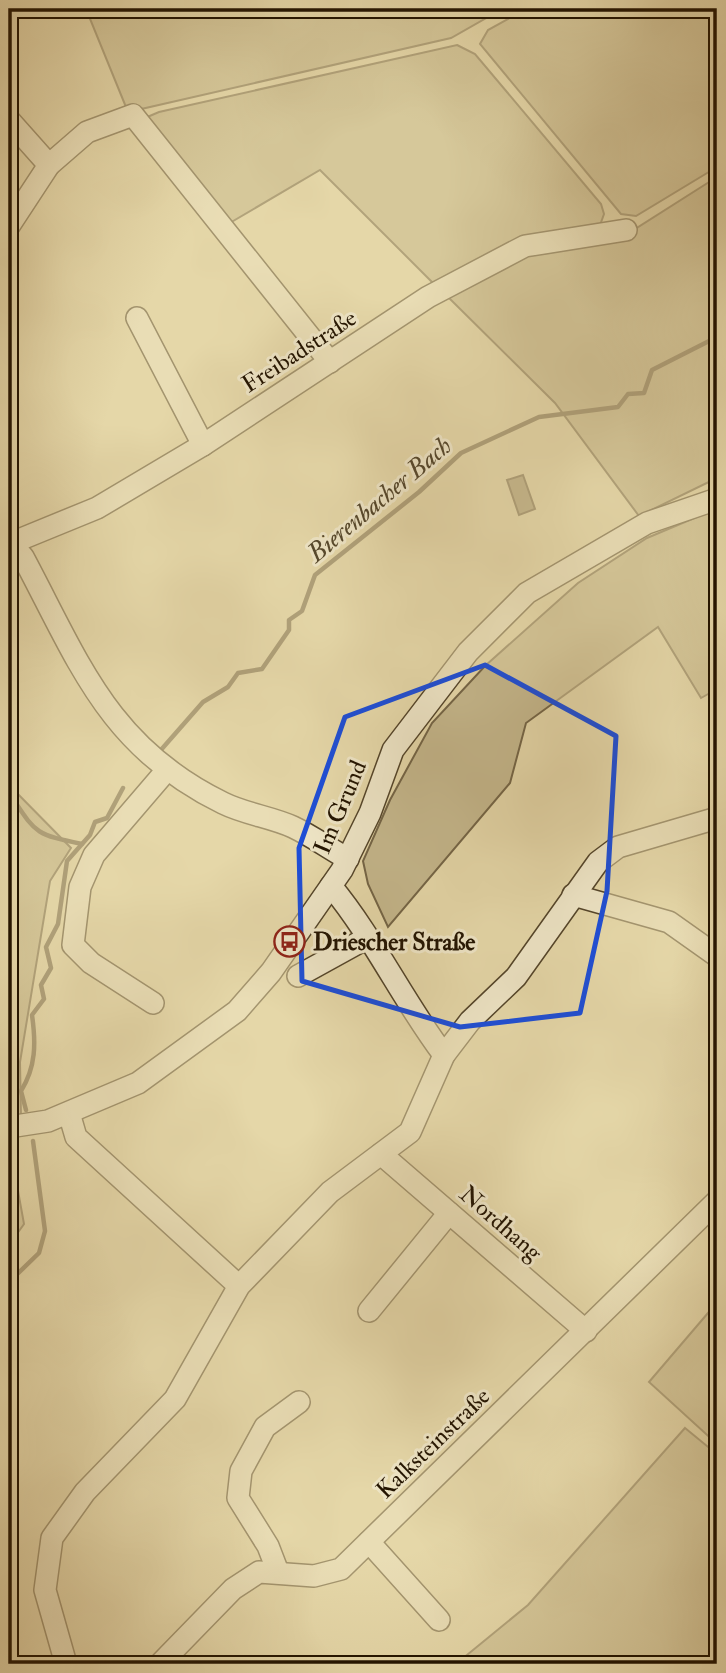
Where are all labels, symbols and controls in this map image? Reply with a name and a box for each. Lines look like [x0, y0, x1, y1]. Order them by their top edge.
street label: Freibadstraße [236, 303, 363, 400]
water label: Bierenbacher Bach [299, 430, 458, 571]
street label: Im Grund [307, 755, 374, 859]
bus stop icon: Driescher Straße [273, 925, 307, 959]
place label: Driescher Straße [313, 927, 475, 958]
street label: Nordhang [453, 1179, 549, 1269]
street label: Kalksteinstraße [370, 1381, 497, 1505]

